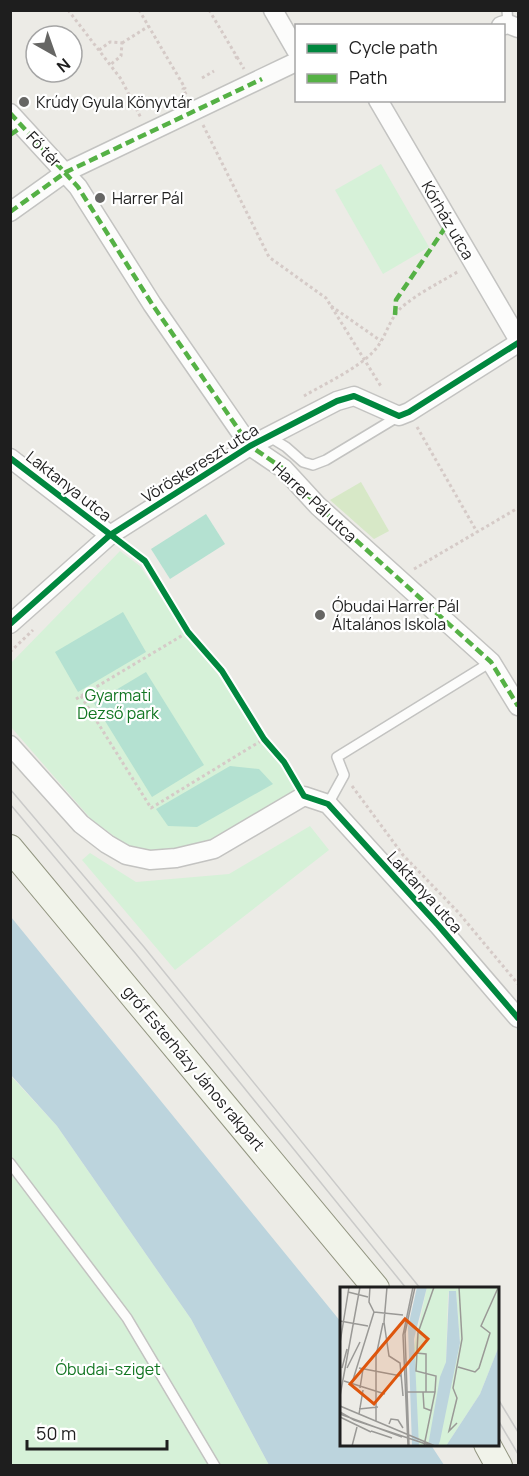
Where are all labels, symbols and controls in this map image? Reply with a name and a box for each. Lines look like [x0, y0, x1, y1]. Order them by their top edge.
north arrow [24, 24, 84, 84]
legend [295, 24, 505, 102]
text: Cycle path [349, 35, 438, 59]
text: N [52, 53, 75, 78]
text: Path [349, 65, 387, 89]
place label: Krúdy Gyula Könyvtár [36, 91, 192, 113]
marker: Krúdy Gyula Könyvtár [17, 95, 31, 109]
street label: Fő tér [22, 126, 67, 172]
street label: Kórház utca [417, 177, 479, 263]
place label: Harrer Pál [112, 187, 183, 209]
marker: Harrer Pál [93, 191, 107, 205]
street label: Vöröskereszt utca [138, 418, 262, 508]
street label: Laktanya utca [22, 446, 116, 526]
street label: Harrer Pál utca [268, 457, 362, 547]
place label: Óbudai Harrer Pál Általános Iskola [332, 595, 459, 635]
marker: Óbudai Harrer Pál Általános Iskola [313, 608, 327, 622]
park label: Gyarmati Dezső park [77, 684, 160, 724]
street label: Laktanya utca [382, 846, 468, 938]
street label: gróf Esterházy János rakpart [118, 981, 270, 1155]
inset map [340, 1287, 499, 1446]
park label: Óbudai-sziget [55, 1358, 161, 1380]
scale bar [27, 1413, 166, 1451]
text: 50 m [36, 1421, 76, 1445]

